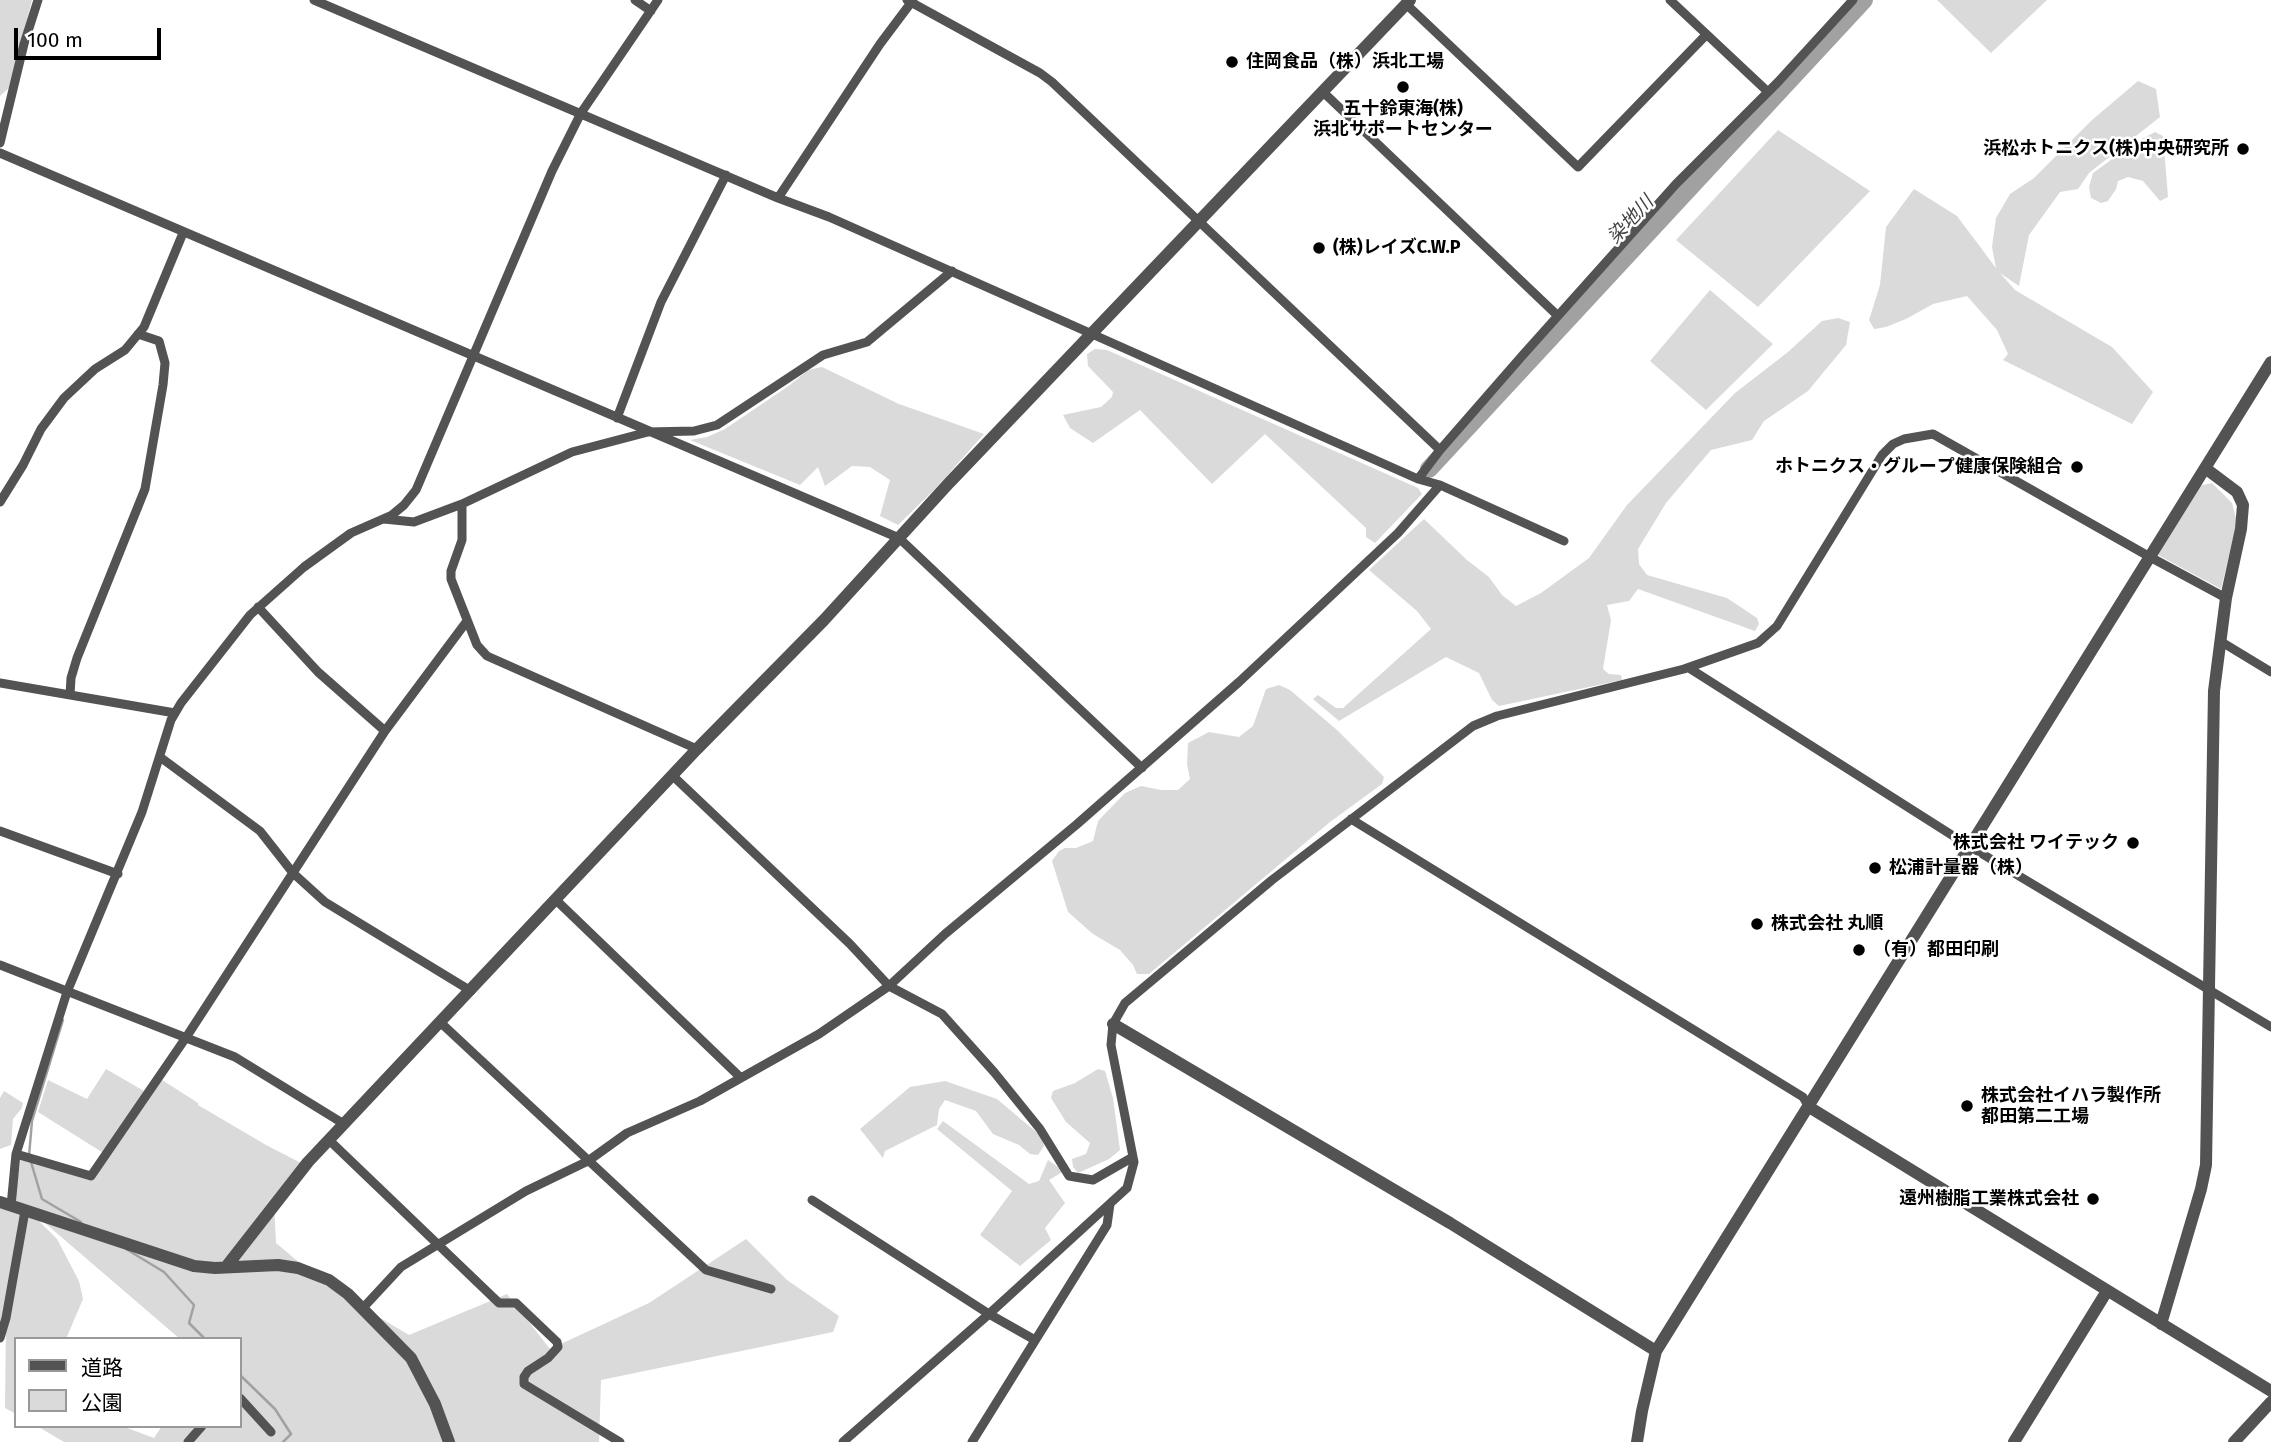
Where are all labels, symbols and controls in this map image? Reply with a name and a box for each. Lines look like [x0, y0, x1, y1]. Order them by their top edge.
scale bar [18, 14, 164, 58]
text: 100 m [27, 27, 83, 53]
place label: 住岡食品（株）浜北工場 [1246, 51, 1444, 73]
marker: 住岡食品（株）浜北工場 [1224, 54, 1240, 70]
marker: 五十鈴東海(株) 浜北サポートセンター [1395, 79, 1411, 95]
place label: 五十鈴東海(株) 浜北サポートセンター [1313, 98, 1493, 140]
place label: 浜松ホトニクス(株)中央研究所 [1983, 138, 2229, 160]
marker: 浜松ホトニクス(株)中央研究所 [2235, 141, 2251, 157]
water label: 染地川 [1603, 191, 1659, 249]
place label: (株)レイズC.W.P [1333, 237, 1461, 259]
marker: (株)レイズC.W.P [1311, 240, 1327, 256]
place label: ホトニクス・グループ健康保険組合 [1775, 456, 2063, 478]
marker: ホトニクス・グループ健康保険組合 [2069, 459, 2085, 475]
place label: 株式会社 ワイテック [1953, 832, 2119, 854]
marker: 株式会社 ワイテック [2125, 835, 2141, 851]
place label: 松浦計量器（株） [1889, 857, 2033, 879]
marker: 松浦計量器（株） [1867, 860, 1883, 876]
place label: 株式会社 丸順 [1771, 913, 1883, 935]
marker: 株式会社 丸順 [1749, 916, 1765, 932]
place label: （有）都田印刷 [1873, 939, 1999, 961]
marker: （有）都田印刷 [1851, 942, 1867, 958]
place label: 株式会社イハラ製作所 都田第二工場 [1981, 1085, 2161, 1128]
marker: 株式会社イハラ製作所 都田第二工場 [1959, 1098, 1975, 1114]
place label: 遠州樹脂工業株式会社 [1899, 1188, 2079, 1210]
marker: 遠州樹脂工業株式会社 [2085, 1191, 2101, 1207]
legend [14, 1337, 242, 1428]
text: 道路 [81, 1355, 123, 1381]
text: 公園 [81, 1390, 123, 1416]

